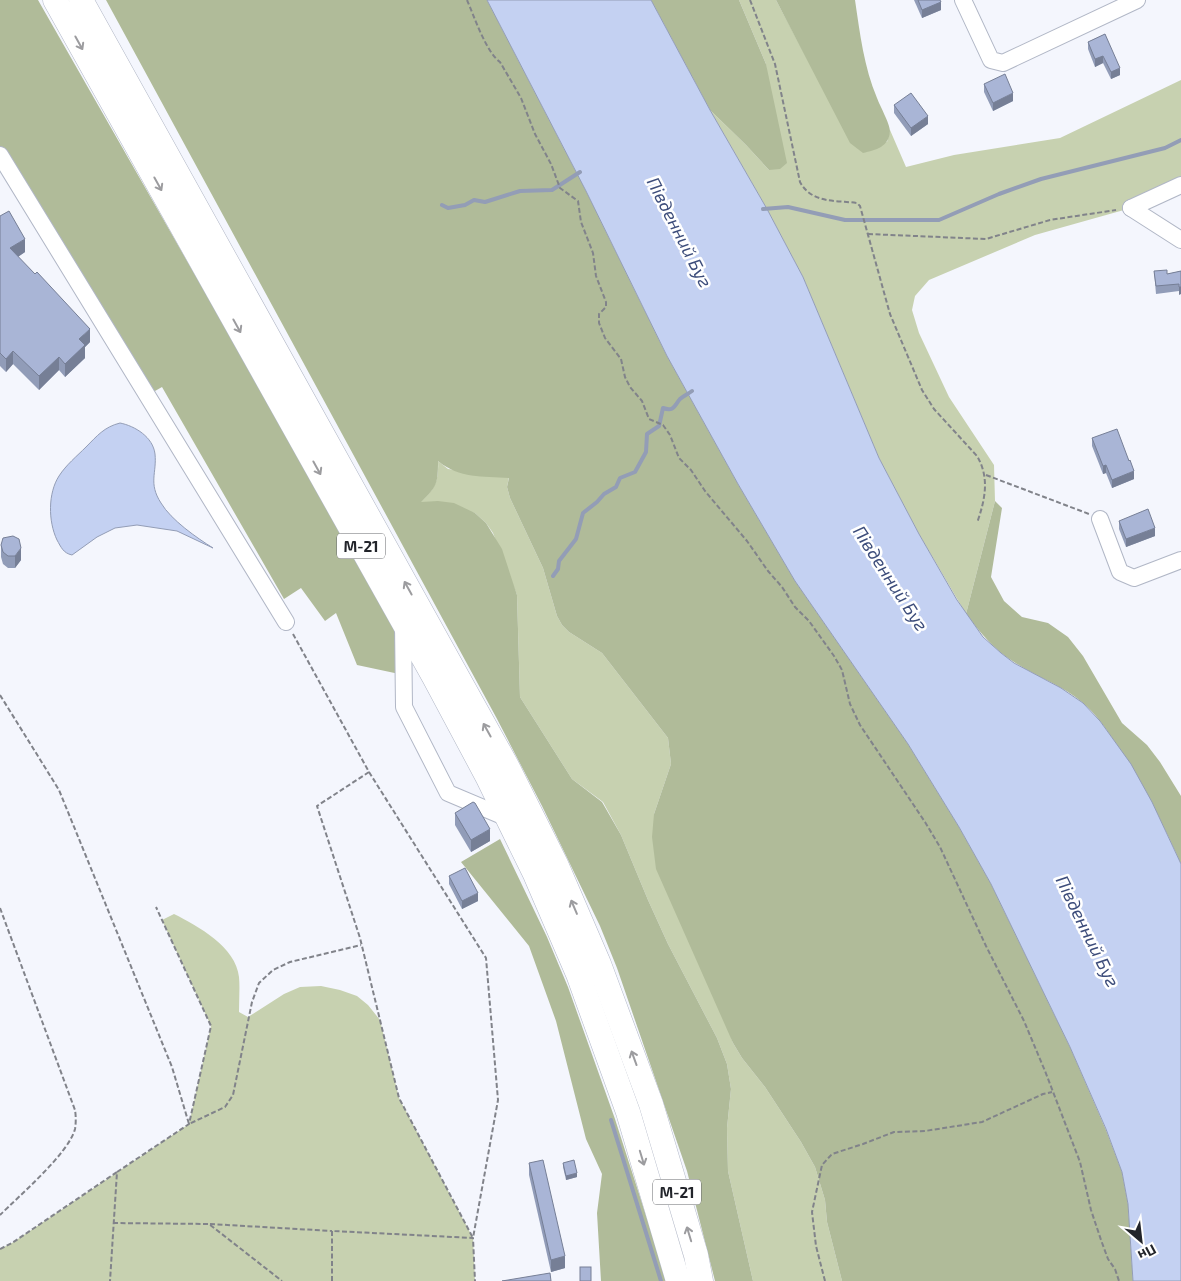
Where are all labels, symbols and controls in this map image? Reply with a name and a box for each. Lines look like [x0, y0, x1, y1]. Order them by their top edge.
one-way arrow [74, 35, 84, 49]
water label: Південний Буг [643, 173, 717, 291]
one-way arrow [153, 177, 163, 192]
one-way arrow [233, 318, 243, 333]
one-way arrow [312, 460, 322, 475]
water label: Південний Буг [849, 521, 933, 635]
road number: М-21 [337, 534, 385, 558]
one-way arrow [403, 580, 413, 595]
one-way arrow [482, 722, 492, 737]
water label: Південний Буг [1052, 872, 1124, 990]
one-way arrow [569, 900, 579, 915]
one-way arrow [629, 1051, 638, 1066]
one-way arrow [638, 1150, 648, 1166]
road number: М-21 [653, 1180, 701, 1204]
north arrow [1116, 1216, 1166, 1266]
one-way arrow [684, 1226, 694, 1242]
text: Пн [1135, 1241, 1159, 1265]

